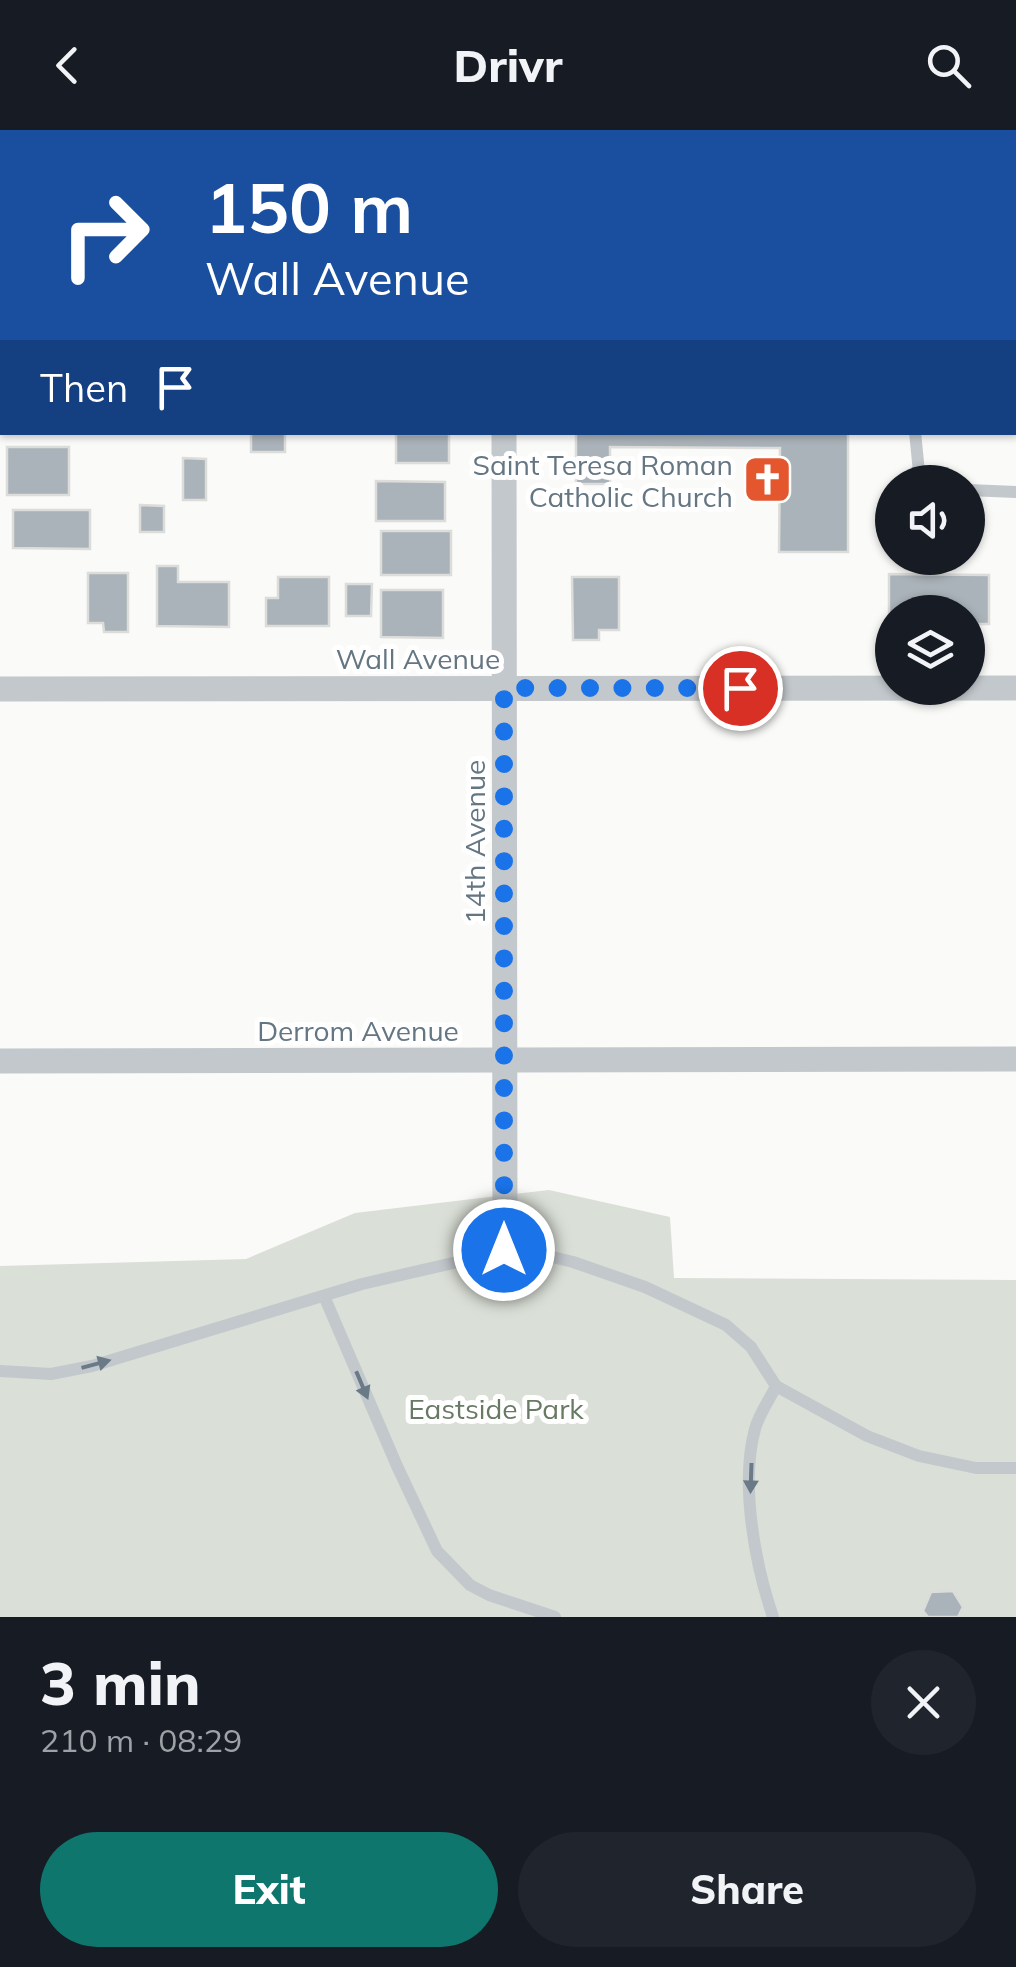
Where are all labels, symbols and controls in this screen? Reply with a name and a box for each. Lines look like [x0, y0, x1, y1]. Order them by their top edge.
text: Drivr [454, 37, 562, 93]
icon: back [40, 38, 95, 93]
icon: search [921, 38, 976, 93]
text: 150 m [205, 163, 413, 251]
icon: right [40, 170, 170, 300]
text: Wall Avenue [205, 250, 469, 306]
icon: arrive [148, 360, 203, 415]
text: Then [40, 364, 128, 412]
place label: Saint Teresa Roman Catholic Church [473, 447, 733, 514]
church icon: Saint Teresa Roman Catholic Church [742, 454, 794, 506]
map controls [875, 465, 985, 705]
button: sound [875, 465, 985, 575]
button: layers [875, 595, 985, 705]
street label: Wall Avenue [336, 641, 500, 676]
pin [698, 646, 783, 731]
icon: arrive [713, 661, 768, 716]
street label: 14th Avenue [457, 760, 492, 924]
street label: Derrom Avenue [257, 1013, 459, 1048]
position arrow [452, 1198, 556, 1302]
one-way arrow [81, 1356, 112, 1371]
one-way arrow [354, 1370, 370, 1400]
park label: Eastside Park [408, 1391, 584, 1426]
one-way arrow [743, 1463, 759, 1495]
text: 3 min [40, 1645, 201, 1720]
button: close [871, 1650, 976, 1755]
text: 210 m · 08:29 [40, 1720, 242, 1760]
button: Exit [40, 1832, 498, 1947]
button: Share [518, 1832, 976, 1947]

